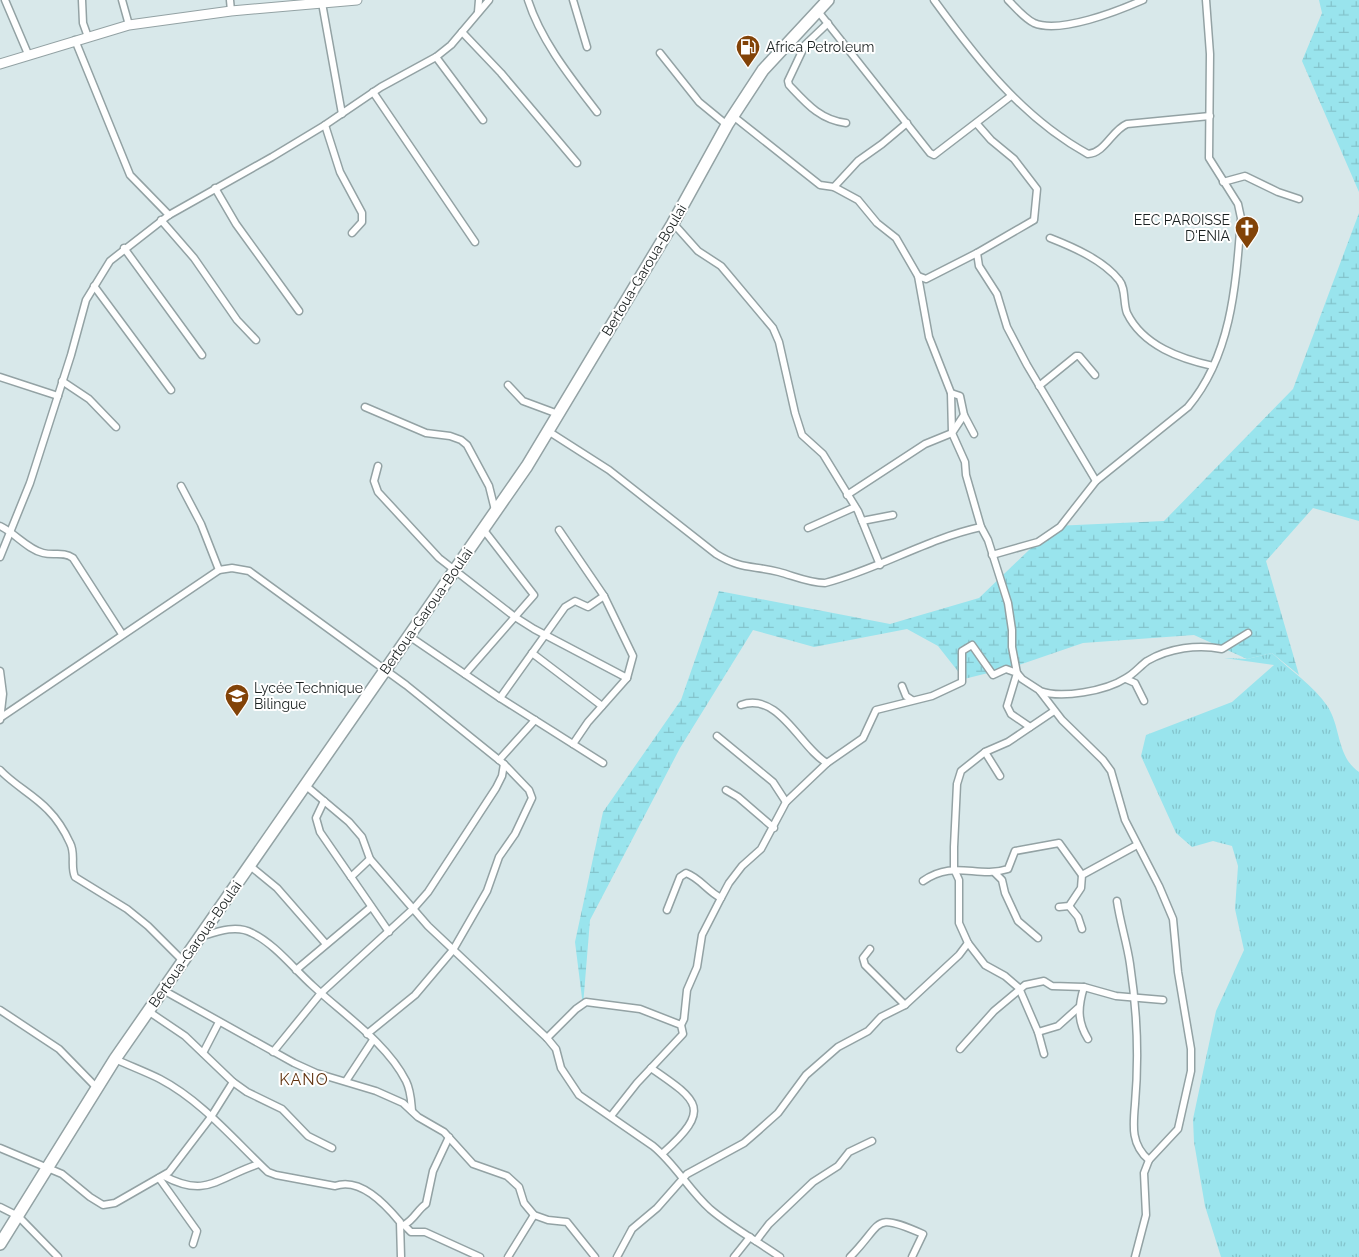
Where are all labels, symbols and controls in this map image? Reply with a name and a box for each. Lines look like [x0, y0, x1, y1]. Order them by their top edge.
fuel station icon: Africa Petroleum [735, 34, 761, 68]
place label: Africa Petroleum [766, 39, 874, 55]
street label: Bertoua-Garoua-Boulai [598, 202, 690, 338]
place label: EEC PAROISSE D'ENIA [1134, 212, 1231, 244]
church icon: EEC PAROISSE D'ENIA [1234, 215, 1260, 249]
street label: Bertoua-Garoua-Boulai [376, 545, 476, 677]
place label: Lycée Technique Bilingue [254, 680, 363, 712]
school or university icon: Lycée Technique Bilingue [224, 683, 250, 717]
street label: Bertoua-Garoua-Boulai [145, 878, 245, 1010]
district label: KANO [279, 1070, 329, 1089]

